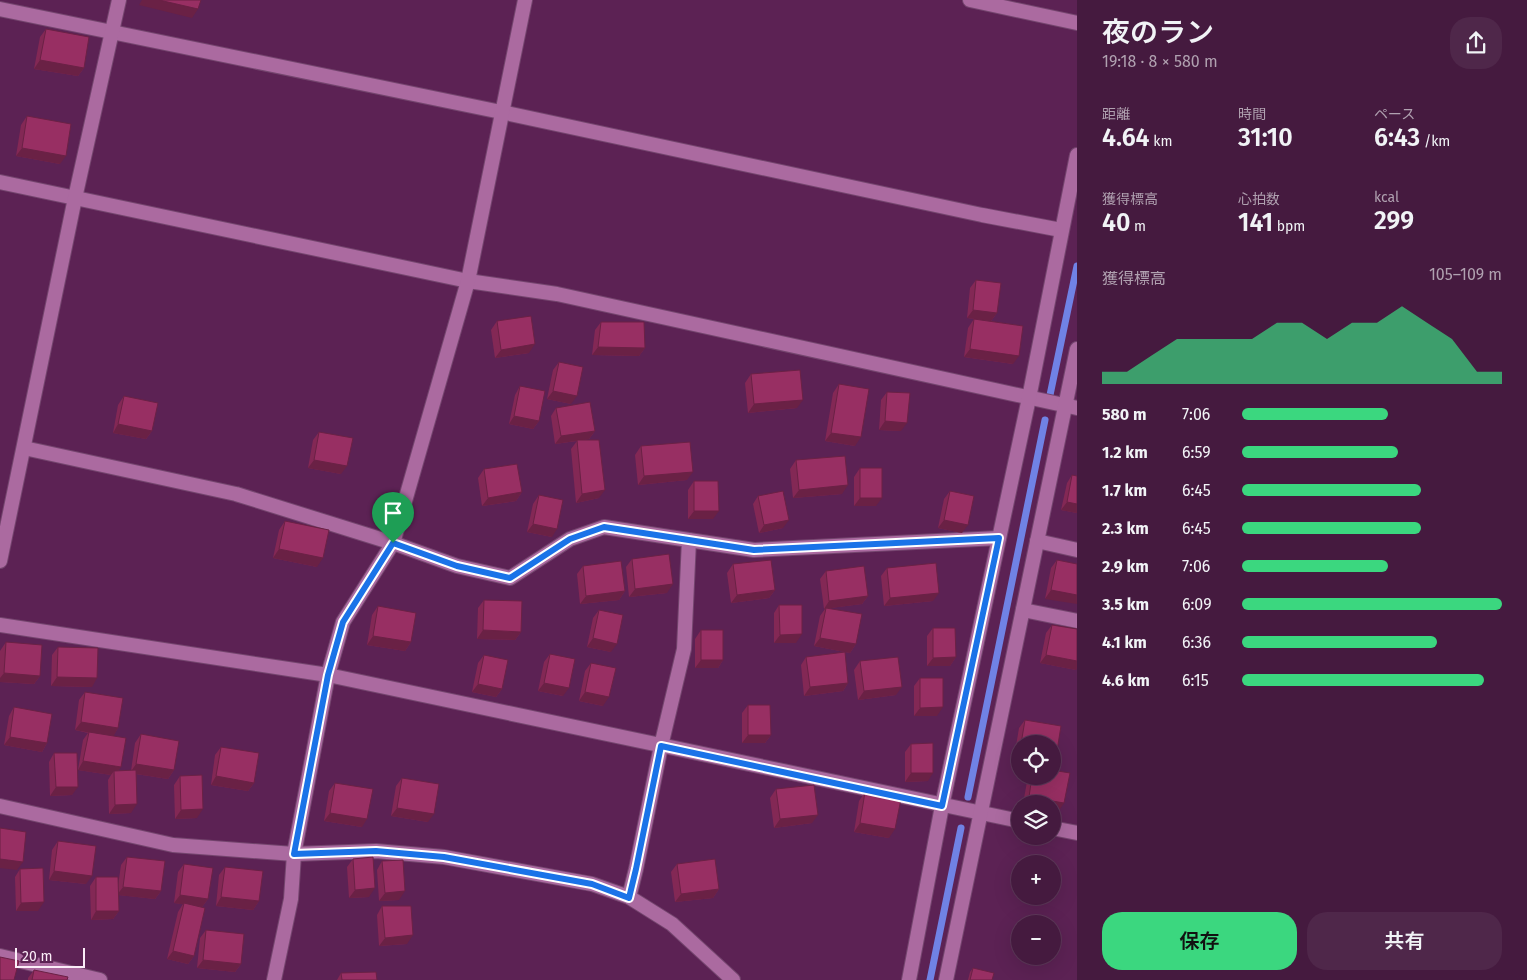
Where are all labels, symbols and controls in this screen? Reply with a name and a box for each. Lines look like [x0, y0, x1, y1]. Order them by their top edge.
text: 夜のラン [1102, 16, 1214, 49]
button: share [1450, 17, 1502, 69]
text: 19:18 · 8 × 580 m [1102, 52, 1218, 71]
text: 距離 [1102, 106, 1130, 123]
text: 時間 [1238, 106, 1266, 123]
text: ペース [1374, 106, 1415, 123]
text: 4.64 [1102, 123, 1150, 153]
text: 31:10 [1238, 123, 1293, 153]
text: 6:43 [1374, 123, 1420, 153]
text: km [1150, 133, 1172, 150]
text: /km [1420, 133, 1450, 150]
text: kcal [1374, 189, 1399, 206]
text: 獲得標高 [1102, 191, 1158, 208]
text: 心拍数 [1238, 191, 1280, 208]
text: 299 [1374, 206, 1414, 236]
text: 40 [1102, 208, 1130, 238]
text: 141 [1238, 208, 1273, 238]
text: m [1130, 218, 1146, 235]
text: bpm [1273, 218, 1305, 235]
text: 105–109 m [1429, 265, 1502, 284]
text: 獲得標高 [1102, 269, 1166, 288]
text: 580 m [1102, 405, 1147, 424]
text: 7:06 [1182, 405, 1210, 424]
text: 1.2 km [1102, 443, 1148, 462]
text: 6:59 [1182, 443, 1211, 462]
text: 1.7 km [1102, 481, 1147, 500]
text: 6:45 [1182, 481, 1211, 500]
pin [372, 492, 414, 543]
icon: arrive [379, 499, 407, 527]
text: 2.3 km [1102, 519, 1149, 538]
text: 6:45 [1182, 519, 1211, 538]
text: 2.9 km [1102, 557, 1149, 576]
text: 7:06 [1182, 557, 1210, 576]
text: 3.5 km [1102, 595, 1149, 614]
text: 6:09 [1182, 595, 1212, 614]
text: 4.1 km [1102, 633, 1147, 652]
text: 6:36 [1182, 633, 1211, 652]
text: 4.6 km [1102, 671, 1150, 690]
text: 6:15 [1182, 671, 1209, 690]
map controls [1011, 735, 1061, 965]
button: locate [1011, 735, 1061, 785]
button: layers [1011, 795, 1061, 845]
button: + [1011, 855, 1061, 905]
button: 保存 [1102, 912, 1297, 970]
button: 共有 [1307, 912, 1502, 970]
button: − [1011, 915, 1061, 965]
scale bar [15, 945, 85, 968]
text: 20 m [22, 948, 52, 965]

